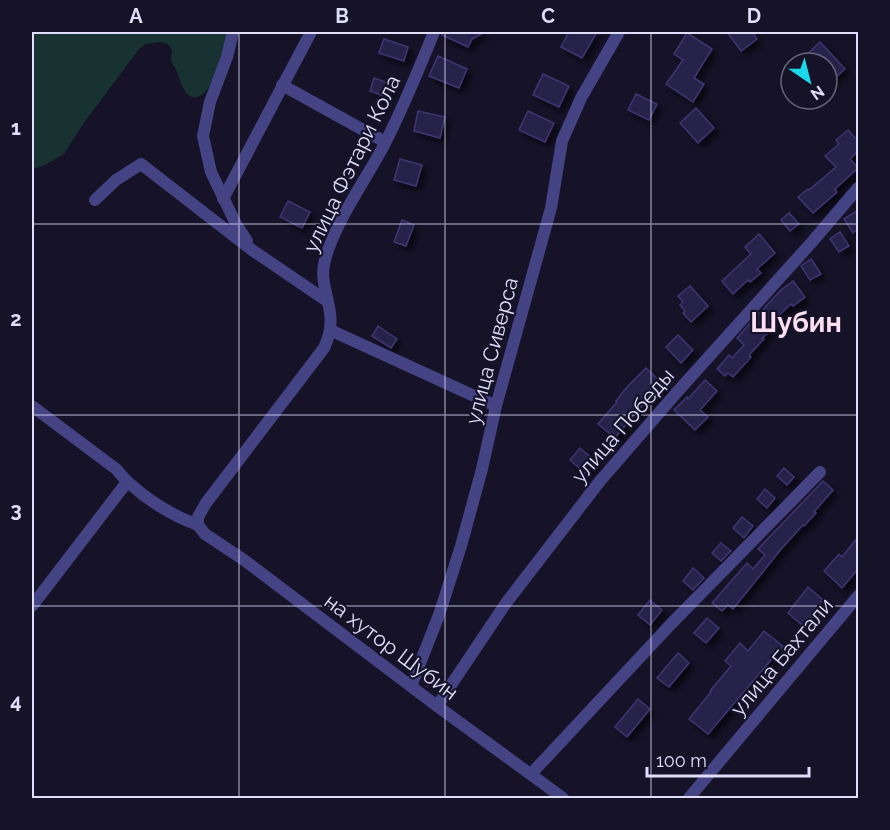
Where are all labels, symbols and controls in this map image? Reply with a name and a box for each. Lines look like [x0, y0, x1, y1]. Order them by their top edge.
text: A [129, 4, 143, 28]
text: B [335, 4, 349, 28]
text: C [541, 4, 555, 28]
text: D [747, 4, 761, 28]
north arrow [779, 51, 839, 111]
street label: улица Фэтари Кола [298, 71, 405, 257]
text: N [807, 82, 828, 104]
text: 1 [11, 116, 21, 140]
street label: улица Сиверса [460, 275, 523, 427]
text: 2 [10, 307, 22, 331]
district label: Шубин [750, 307, 842, 338]
street label: улица Победы [566, 363, 679, 488]
text: 3 [10, 498, 22, 522]
street label: на хутор Шубин [320, 588, 463, 705]
street label: улица Бахтали [725, 593, 838, 721]
text: 4 [10, 689, 22, 713]
scale bar [647, 740, 809, 778]
text: 100 m [656, 750, 707, 771]

